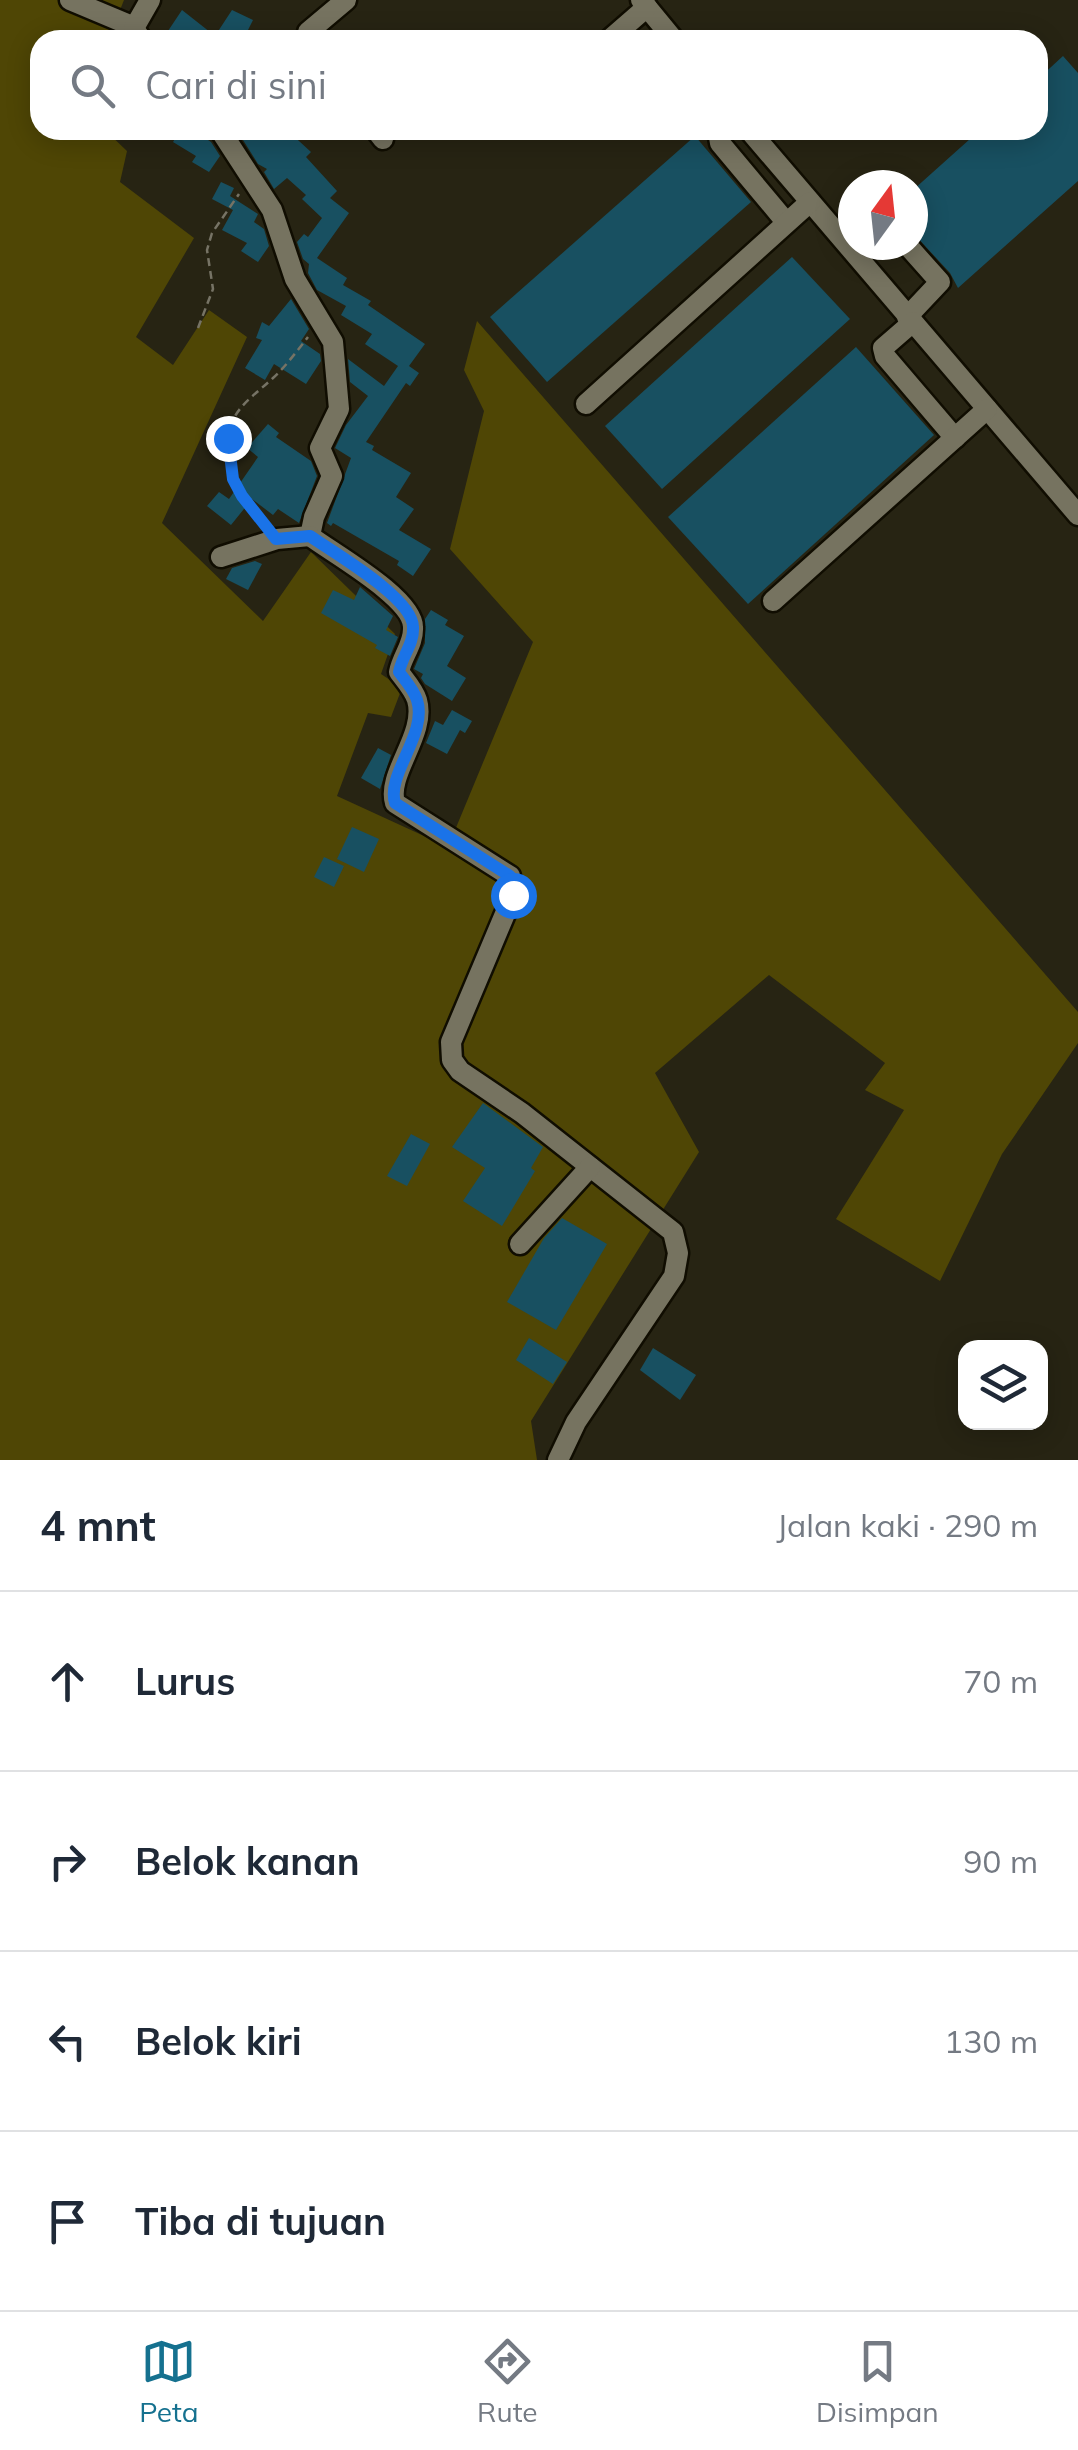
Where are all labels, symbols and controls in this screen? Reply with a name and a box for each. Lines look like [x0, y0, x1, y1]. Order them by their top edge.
search box [30, 30, 1048, 140]
icon: search [65, 58, 120, 113]
text: Cari di sini [145, 61, 327, 109]
north arrow [838, 170, 928, 260]
route end [206, 416, 252, 462]
route start [491, 873, 537, 919]
map controls [958, 1340, 1048, 1430]
button: layers [958, 1340, 1048, 1430]
text: 4 mnt [40, 1499, 156, 1552]
text: Jalan kaki · 290 m [777, 1505, 1038, 1545]
icon: ahead [40, 1654, 95, 1709]
text: Lurus [135, 1657, 235, 1705]
text: 70 m [963, 1661, 1038, 1701]
icon: right [40, 1834, 95, 1889]
text: Belok kanan [135, 1837, 360, 1885]
text: 90 m [963, 1841, 1038, 1881]
icon: left [40, 2014, 95, 2069]
text: Belok kiri [135, 2017, 302, 2065]
text: 130 m [944, 2021, 1038, 2061]
icon: arrive [40, 2194, 95, 2249]
text: Tiba di tujuan [135, 2197, 386, 2245]
tab: Peta [139, 2334, 199, 2429]
tab: Rute [477, 2334, 538, 2429]
tab: Disimpan [816, 2334, 939, 2429]

